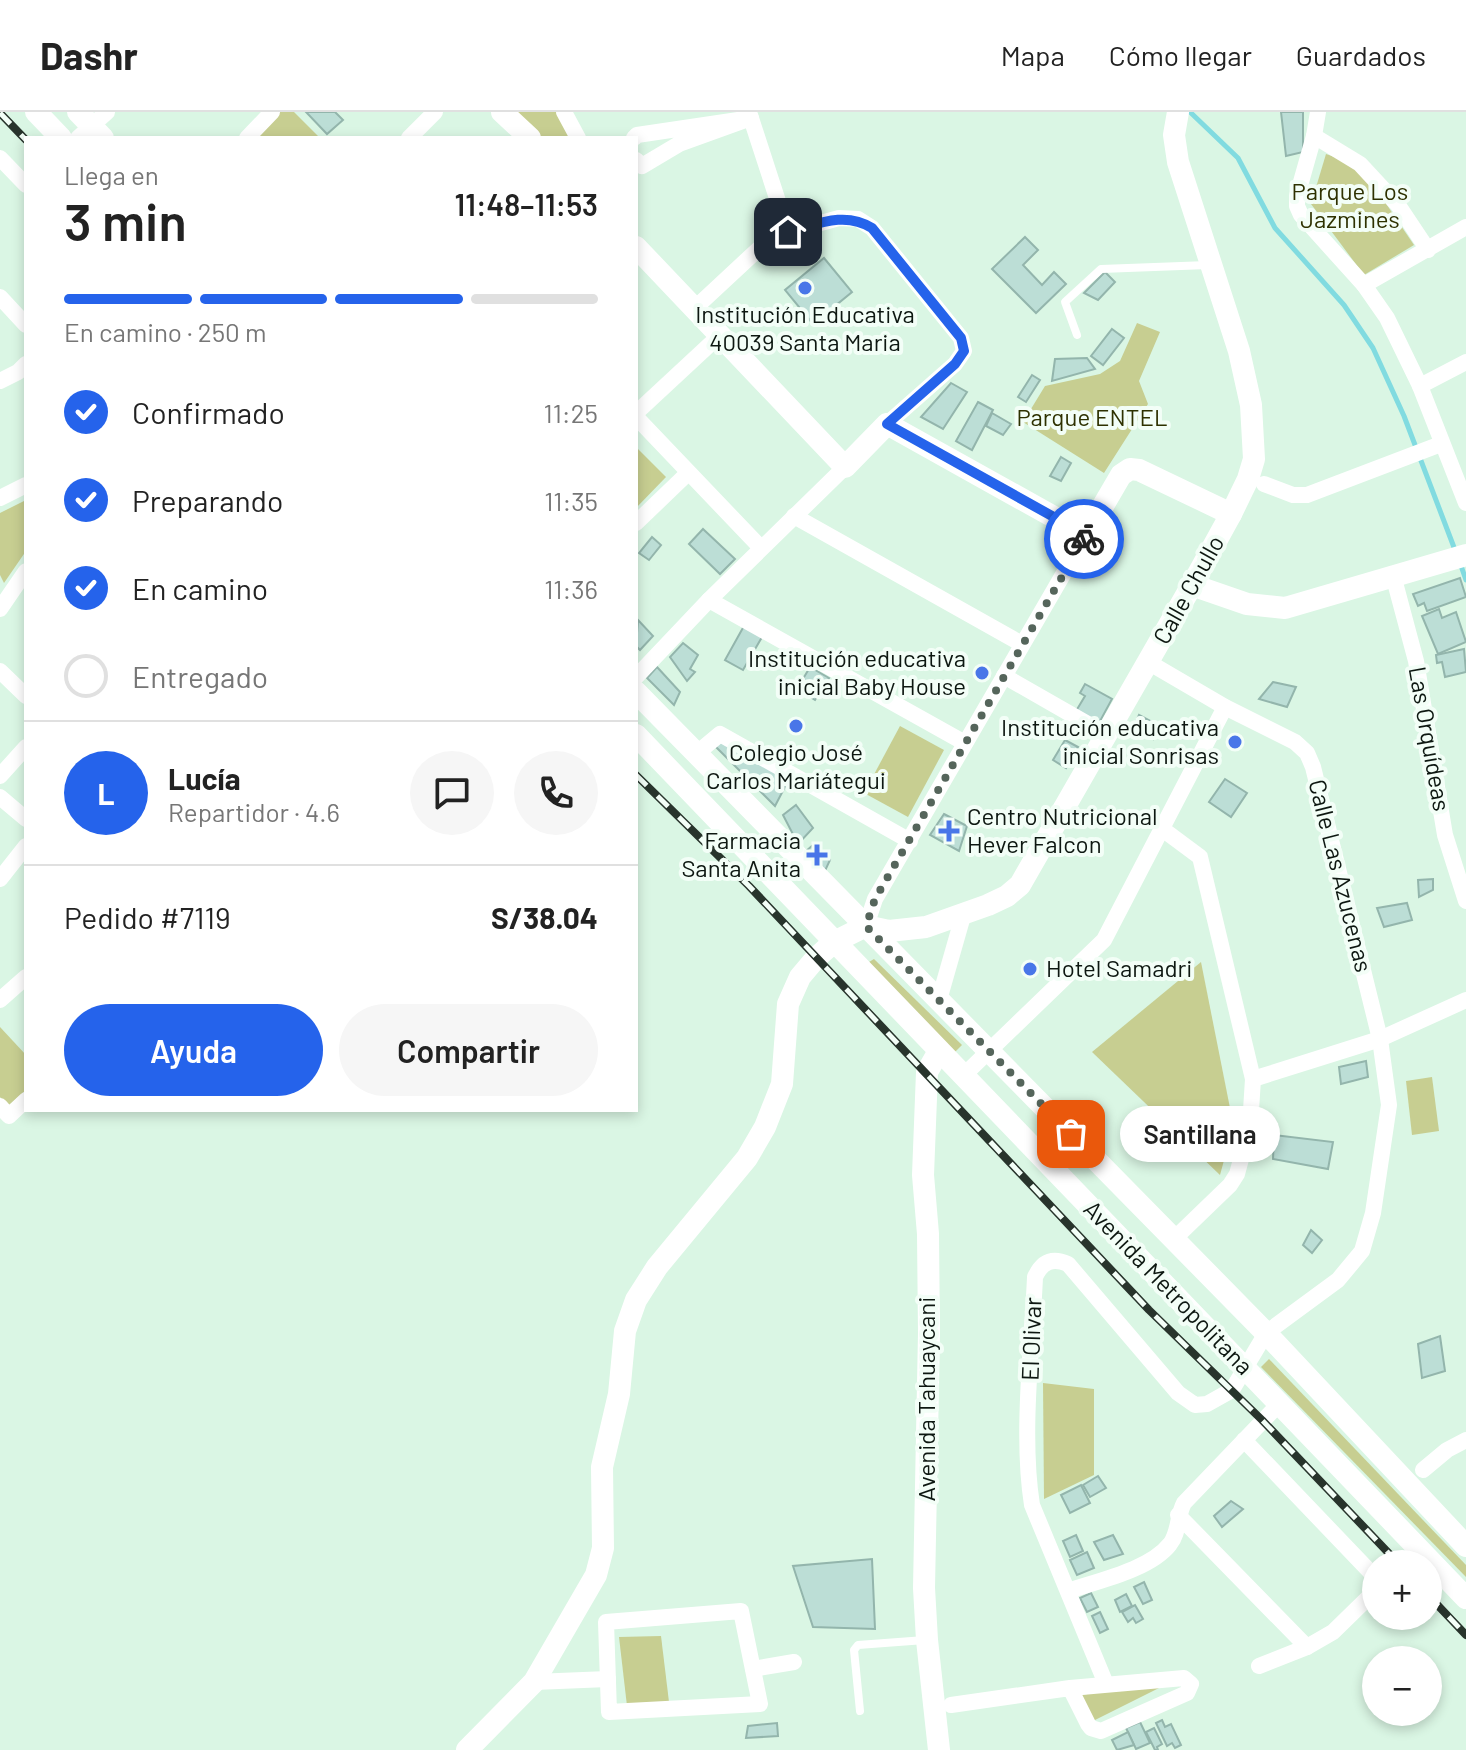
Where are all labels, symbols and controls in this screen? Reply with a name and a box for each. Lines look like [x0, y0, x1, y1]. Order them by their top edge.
text: Dashr [40, 32, 138, 78]
text: Mapa [1001, 38, 1065, 72]
text: Cómo llegar [1109, 38, 1252, 72]
text: Guardados [1296, 38, 1426, 72]
text: Llega en [64, 159, 159, 190]
park label: Parque Los Jazmines [1292, 176, 1408, 233]
text: 11:48–11:53 [455, 186, 598, 222]
text: 3 min [64, 189, 187, 251]
pin [754, 198, 822, 266]
icon: home [766, 210, 810, 254]
marker: Institución Educativa 40039 Santa Maria [796, 279, 814, 297]
place label: Institución Educativa 40039 Santa Maria [695, 299, 915, 356]
text: En camino · 250 m [64, 316, 266, 347]
icon: check [64, 390, 108, 434]
text: Confirmado [132, 394, 285, 430]
text: 11:25 [544, 397, 598, 428]
park label: Parque ENTEL [1016, 402, 1168, 431]
icon: check [64, 478, 108, 522]
text: Preparando [132, 482, 283, 518]
text: 11:35 [544, 485, 598, 516]
courier [1044, 499, 1124, 579]
icon: bike [1062, 517, 1106, 561]
street label: Calle Chullo [1146, 530, 1229, 649]
icon: check [64, 566, 108, 610]
text: En camino [132, 570, 268, 606]
text: 11:36 [544, 573, 598, 604]
place label: Institución educativa inicial Baby House [748, 643, 966, 700]
text: Entregado [132, 658, 268, 694]
marker: Institución educativa inicial Baby House [973, 664, 991, 682]
street label: Las Orquídeas [1403, 664, 1457, 813]
place label: Institución educativa inicial Sonrisas [1001, 712, 1219, 769]
marker: Colegio José Carlos Mariátegui [787, 717, 805, 735]
marker: Institución educativa inicial Sonrisas [1226, 733, 1244, 751]
place label: Colegio José Carlos Mariátegui [706, 737, 886, 794]
button: chat [410, 751, 494, 835]
button: phone [514, 751, 598, 835]
text: Lucía [168, 760, 241, 796]
text: L [97, 775, 115, 811]
street label: Calle Las Azucenas [1303, 776, 1379, 975]
text: Repartidor · 4.6 [168, 796, 340, 827]
place label: Centro Nutricional Hever Falcon [967, 801, 1158, 858]
marker: Centro Nutricional Hever Falcon [938, 820, 960, 842]
place label: Farmacia Santa Anita [681, 825, 801, 882]
marker: Farmacia Santa Anita [808, 846, 826, 864]
text: Pedido #7119 [64, 899, 231, 935]
text: S/38.04 [491, 899, 598, 935]
place label: Hotel Samadri [1046, 953, 1192, 982]
marker: Hotel Samadri [1021, 960, 1039, 978]
button: Ayuda [64, 1004, 323, 1096]
button: Compartir [339, 1004, 598, 1096]
pin [1037, 1100, 1105, 1168]
callout: Santillana [1119, 1106, 1279, 1162]
icon: bag [1049, 1112, 1093, 1156]
text: Santillana [1143, 1118, 1257, 1149]
street label: Avenida Metropolitana [1078, 1194, 1260, 1380]
street label: El Olivar [1015, 1296, 1046, 1381]
street label: Avenida Tahuaycani [911, 1297, 940, 1501]
map controls [1362, 1550, 1442, 1726]
button: + [1362, 1550, 1442, 1630]
button: − [1362, 1646, 1442, 1726]

